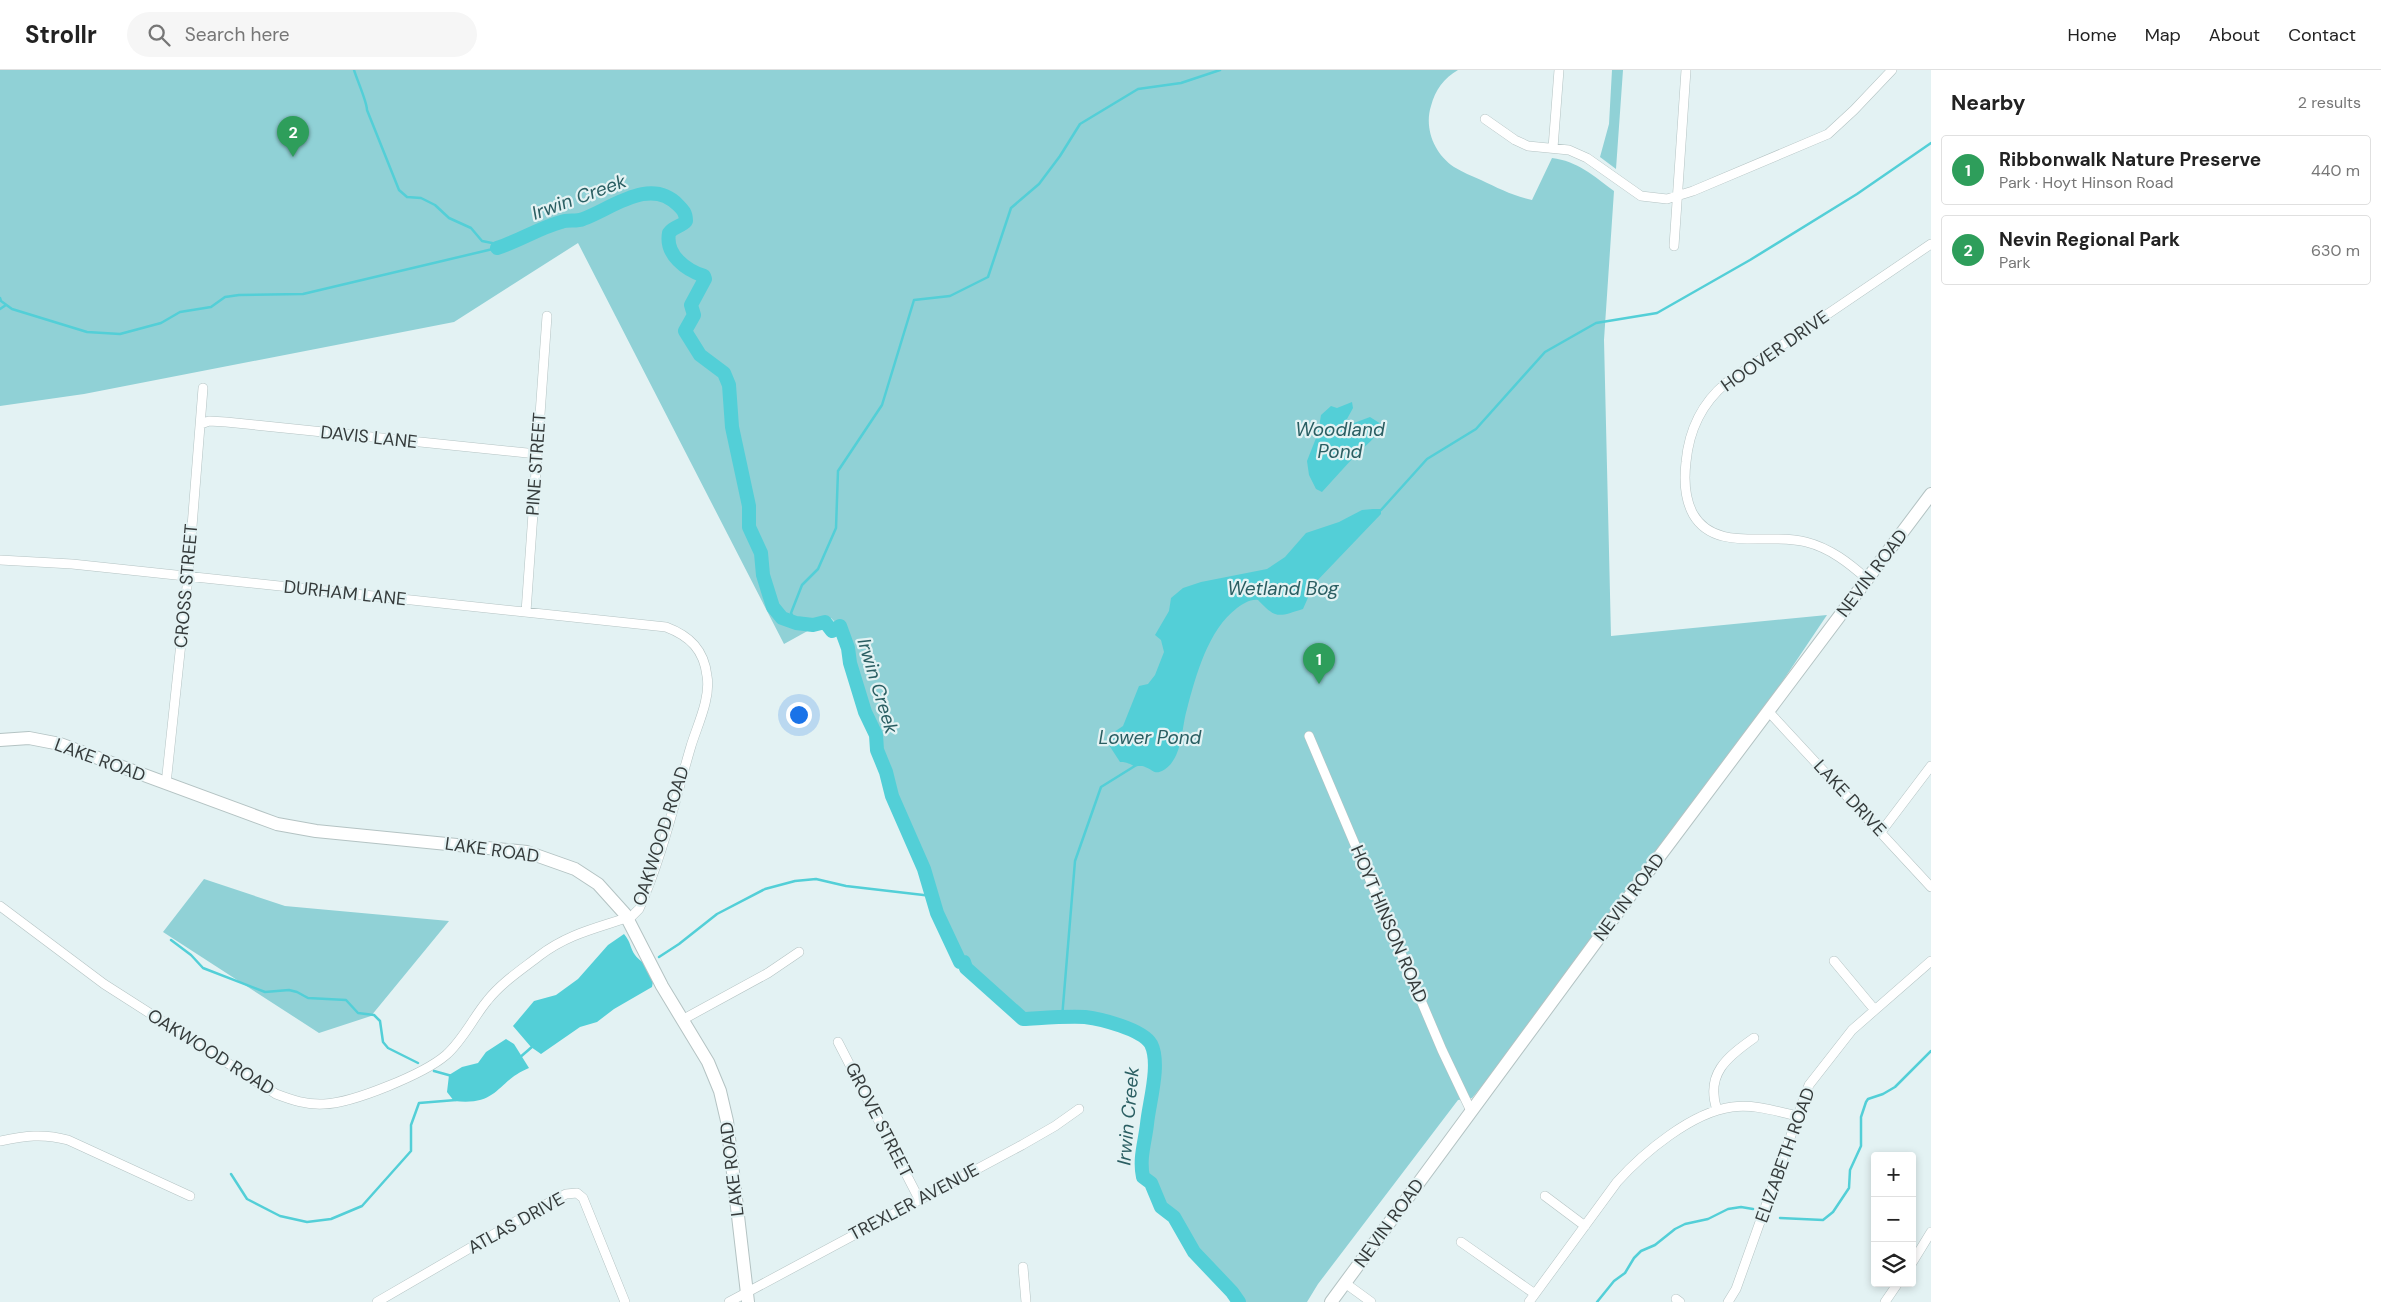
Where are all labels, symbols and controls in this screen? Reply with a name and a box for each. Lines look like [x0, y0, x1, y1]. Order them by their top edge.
search box [127, 12, 477, 57]
text: Strollr [25, 19, 97, 50]
icon: search [145, 21, 173, 49]
text: Search here [185, 22, 290, 47]
text: Home [2067, 23, 2117, 47]
text: Map [2145, 23, 2181, 47]
text: About [2209, 23, 2260, 47]
text: Contact [2288, 23, 2356, 47]
text: Nearby [1951, 89, 2025, 117]
text: 2 results [2298, 92, 2361, 113]
pin: 2 [277, 116, 309, 157]
text: Ribbonwalk Nature Preserve [1999, 147, 2261, 172]
text: 1 [1965, 160, 1971, 181]
text: 440 m [2311, 160, 2360, 181]
water label: Irwin Creek [528, 168, 630, 226]
text: Park · Hoyt Hinson Road [1999, 172, 2174, 193]
text: Nevin Regional Park [1999, 227, 2180, 252]
text: 2 [1963, 240, 1973, 261]
text: 630 m [2311, 240, 2360, 261]
text: Park [1999, 252, 2031, 273]
street label: HOOVER DRIVE [1716, 305, 1834, 397]
street label: PINE STREET [520, 412, 552, 516]
water label: Woodland Pond [1295, 417, 1386, 464]
street label: DAVIS LANE [319, 420, 419, 454]
street label: CROSS STREET [169, 523, 203, 649]
street label: NEVIN ROAD [1831, 524, 1913, 622]
street label: DURHAM LANE [283, 575, 407, 611]
water label: Wetland Bog [1227, 576, 1339, 601]
water label: Irwin Creek [852, 635, 904, 737]
pin: 1 [1303, 643, 1335, 684]
your location [786, 702, 812, 728]
water label: Lower Pond [1099, 725, 1203, 750]
street label: LAKE ROAD [51, 732, 149, 788]
street label: LAKE DRIVE [1808, 755, 1892, 841]
street label: OAKWOOD ROAD [627, 763, 695, 909]
street label: LAKE ROAD [443, 832, 541, 868]
street label: HOYT HINSON ROAD [1345, 841, 1433, 1007]
street label: NEVIN ROAD [1588, 848, 1670, 946]
street label: OAKWOOD ROAD [143, 1003, 279, 1101]
street label: GROVE STREET [840, 1058, 918, 1182]
water label: Irwin Creek [1111, 1065, 1145, 1166]
street label: ELIZABETH ROAD [1749, 1084, 1821, 1226]
street label: LAKE ROAD [714, 1120, 750, 1218]
map controls [1871, 1152, 1916, 1287]
button: + [1871, 1152, 1916, 1197]
street label: TREXLER AVENUE [845, 1158, 983, 1246]
street label: NEVIN ROAD [1349, 1174, 1429, 1272]
street label: ATLAS DRIVE [463, 1187, 569, 1259]
button: − [1871, 1197, 1916, 1242]
button: layers [1871, 1242, 1916, 1287]

